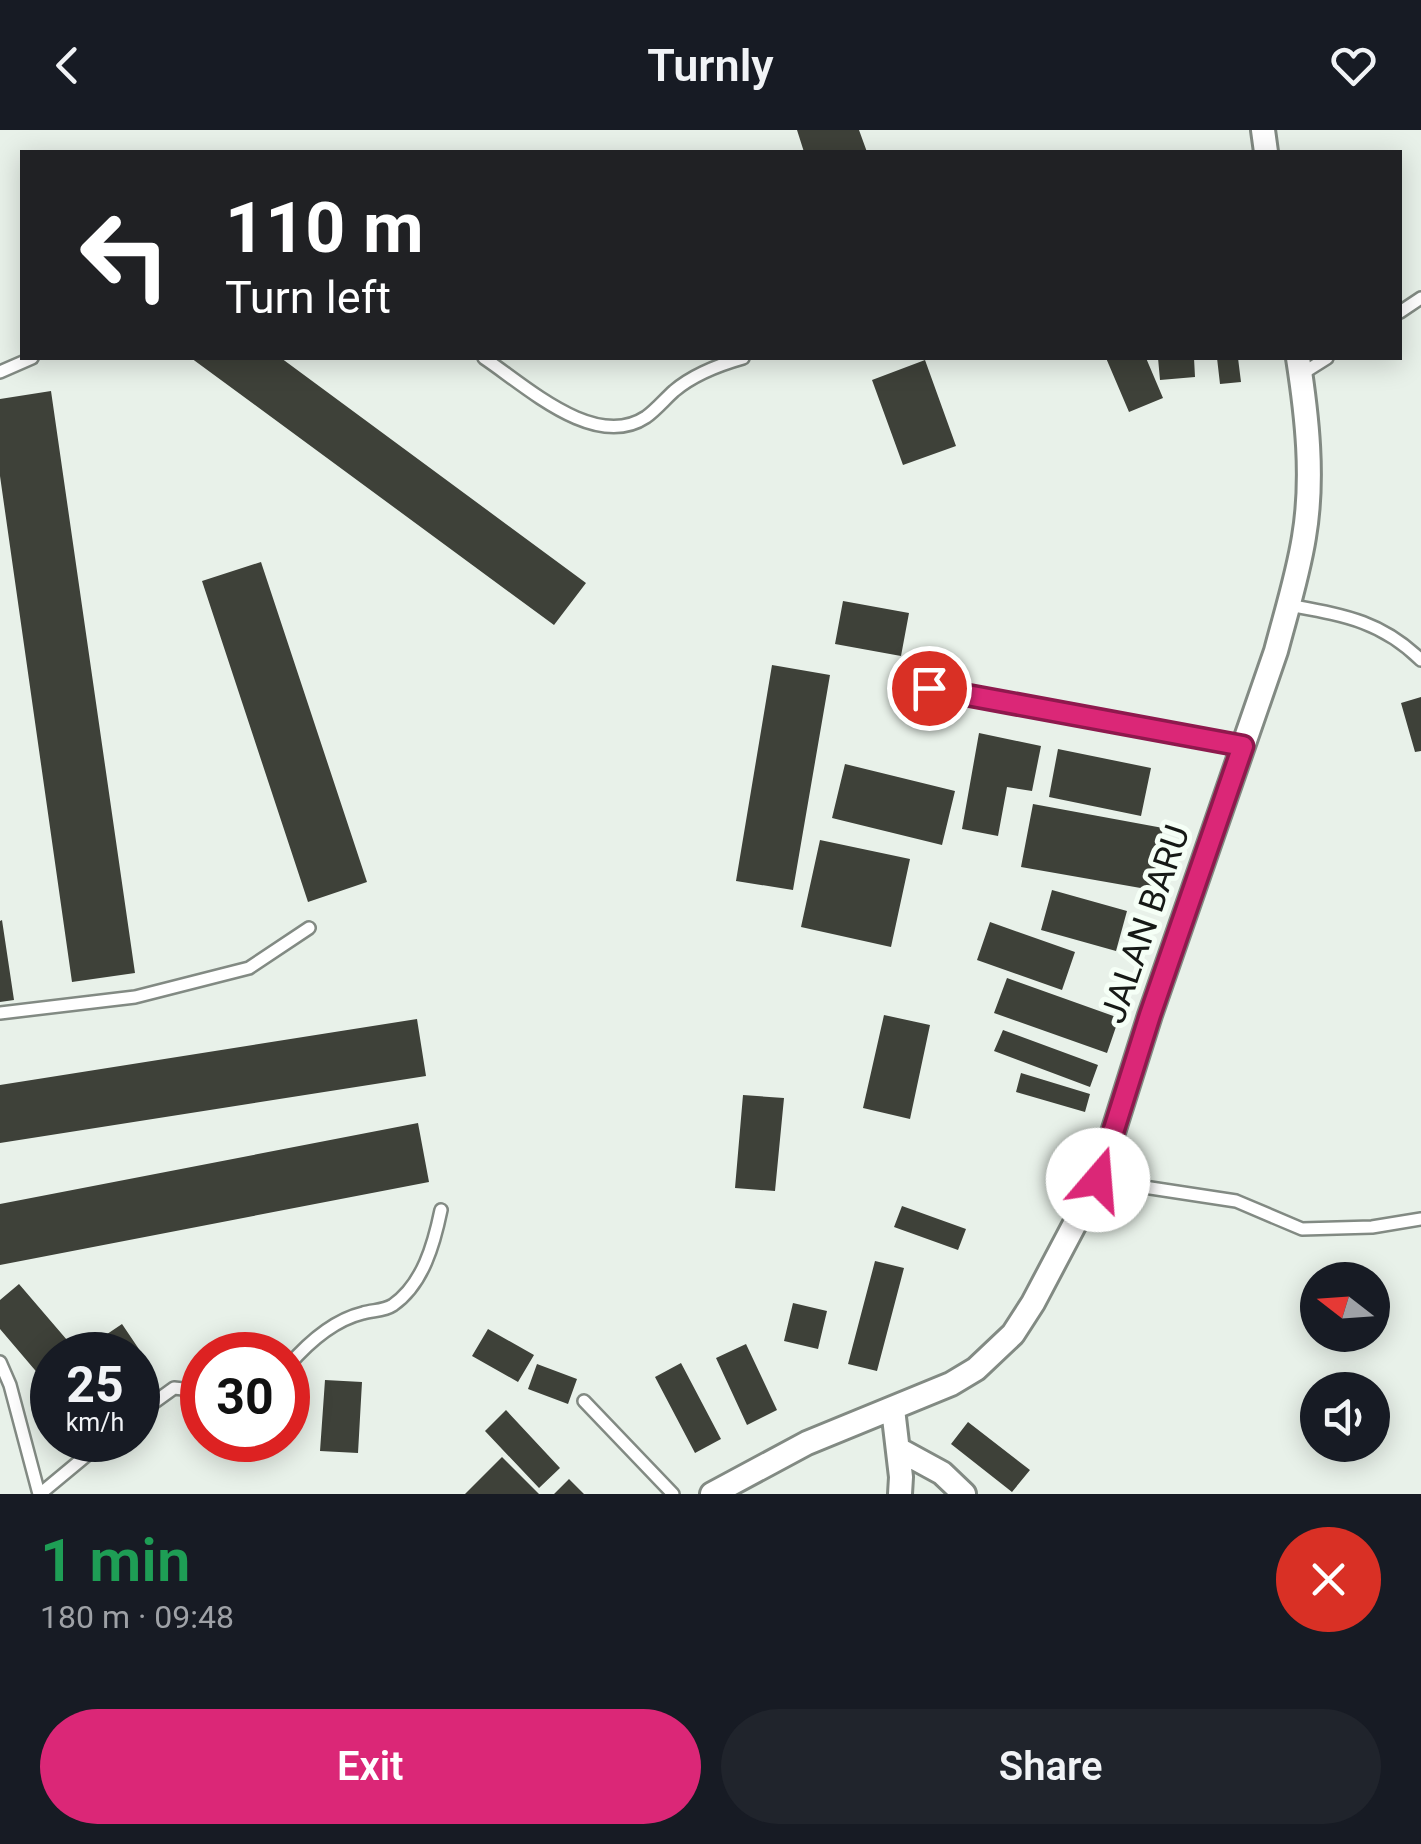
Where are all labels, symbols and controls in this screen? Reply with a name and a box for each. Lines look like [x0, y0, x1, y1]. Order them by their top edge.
icon: back [40, 38, 95, 93]
icon: heart [1326, 38, 1381, 93]
text: Turnly [647, 39, 774, 92]
text: 110 m [225, 187, 424, 269]
icon: left [60, 190, 190, 320]
text: Turn left [225, 271, 391, 324]
pin [887, 646, 972, 731]
icon: arrive [902, 661, 957, 716]
street label: JALAN BARU [1093, 820, 1198, 1028]
position arrow [1046, 1128, 1150, 1232]
north arrow [1300, 1262, 1390, 1352]
map controls [1300, 1262, 1390, 1462]
speed limit sign: 30 [180, 1332, 310, 1462]
text: 25 [66, 1356, 124, 1414]
button: sound [1300, 1372, 1390, 1462]
text: km/h [66, 1408, 124, 1437]
text: 1 min [40, 1525, 190, 1596]
button: close [1276, 1527, 1381, 1632]
text: 180 m · 09:48 [40, 1598, 234, 1636]
button: Exit [40, 1709, 701, 1824]
button: Share [721, 1709, 1381, 1824]

